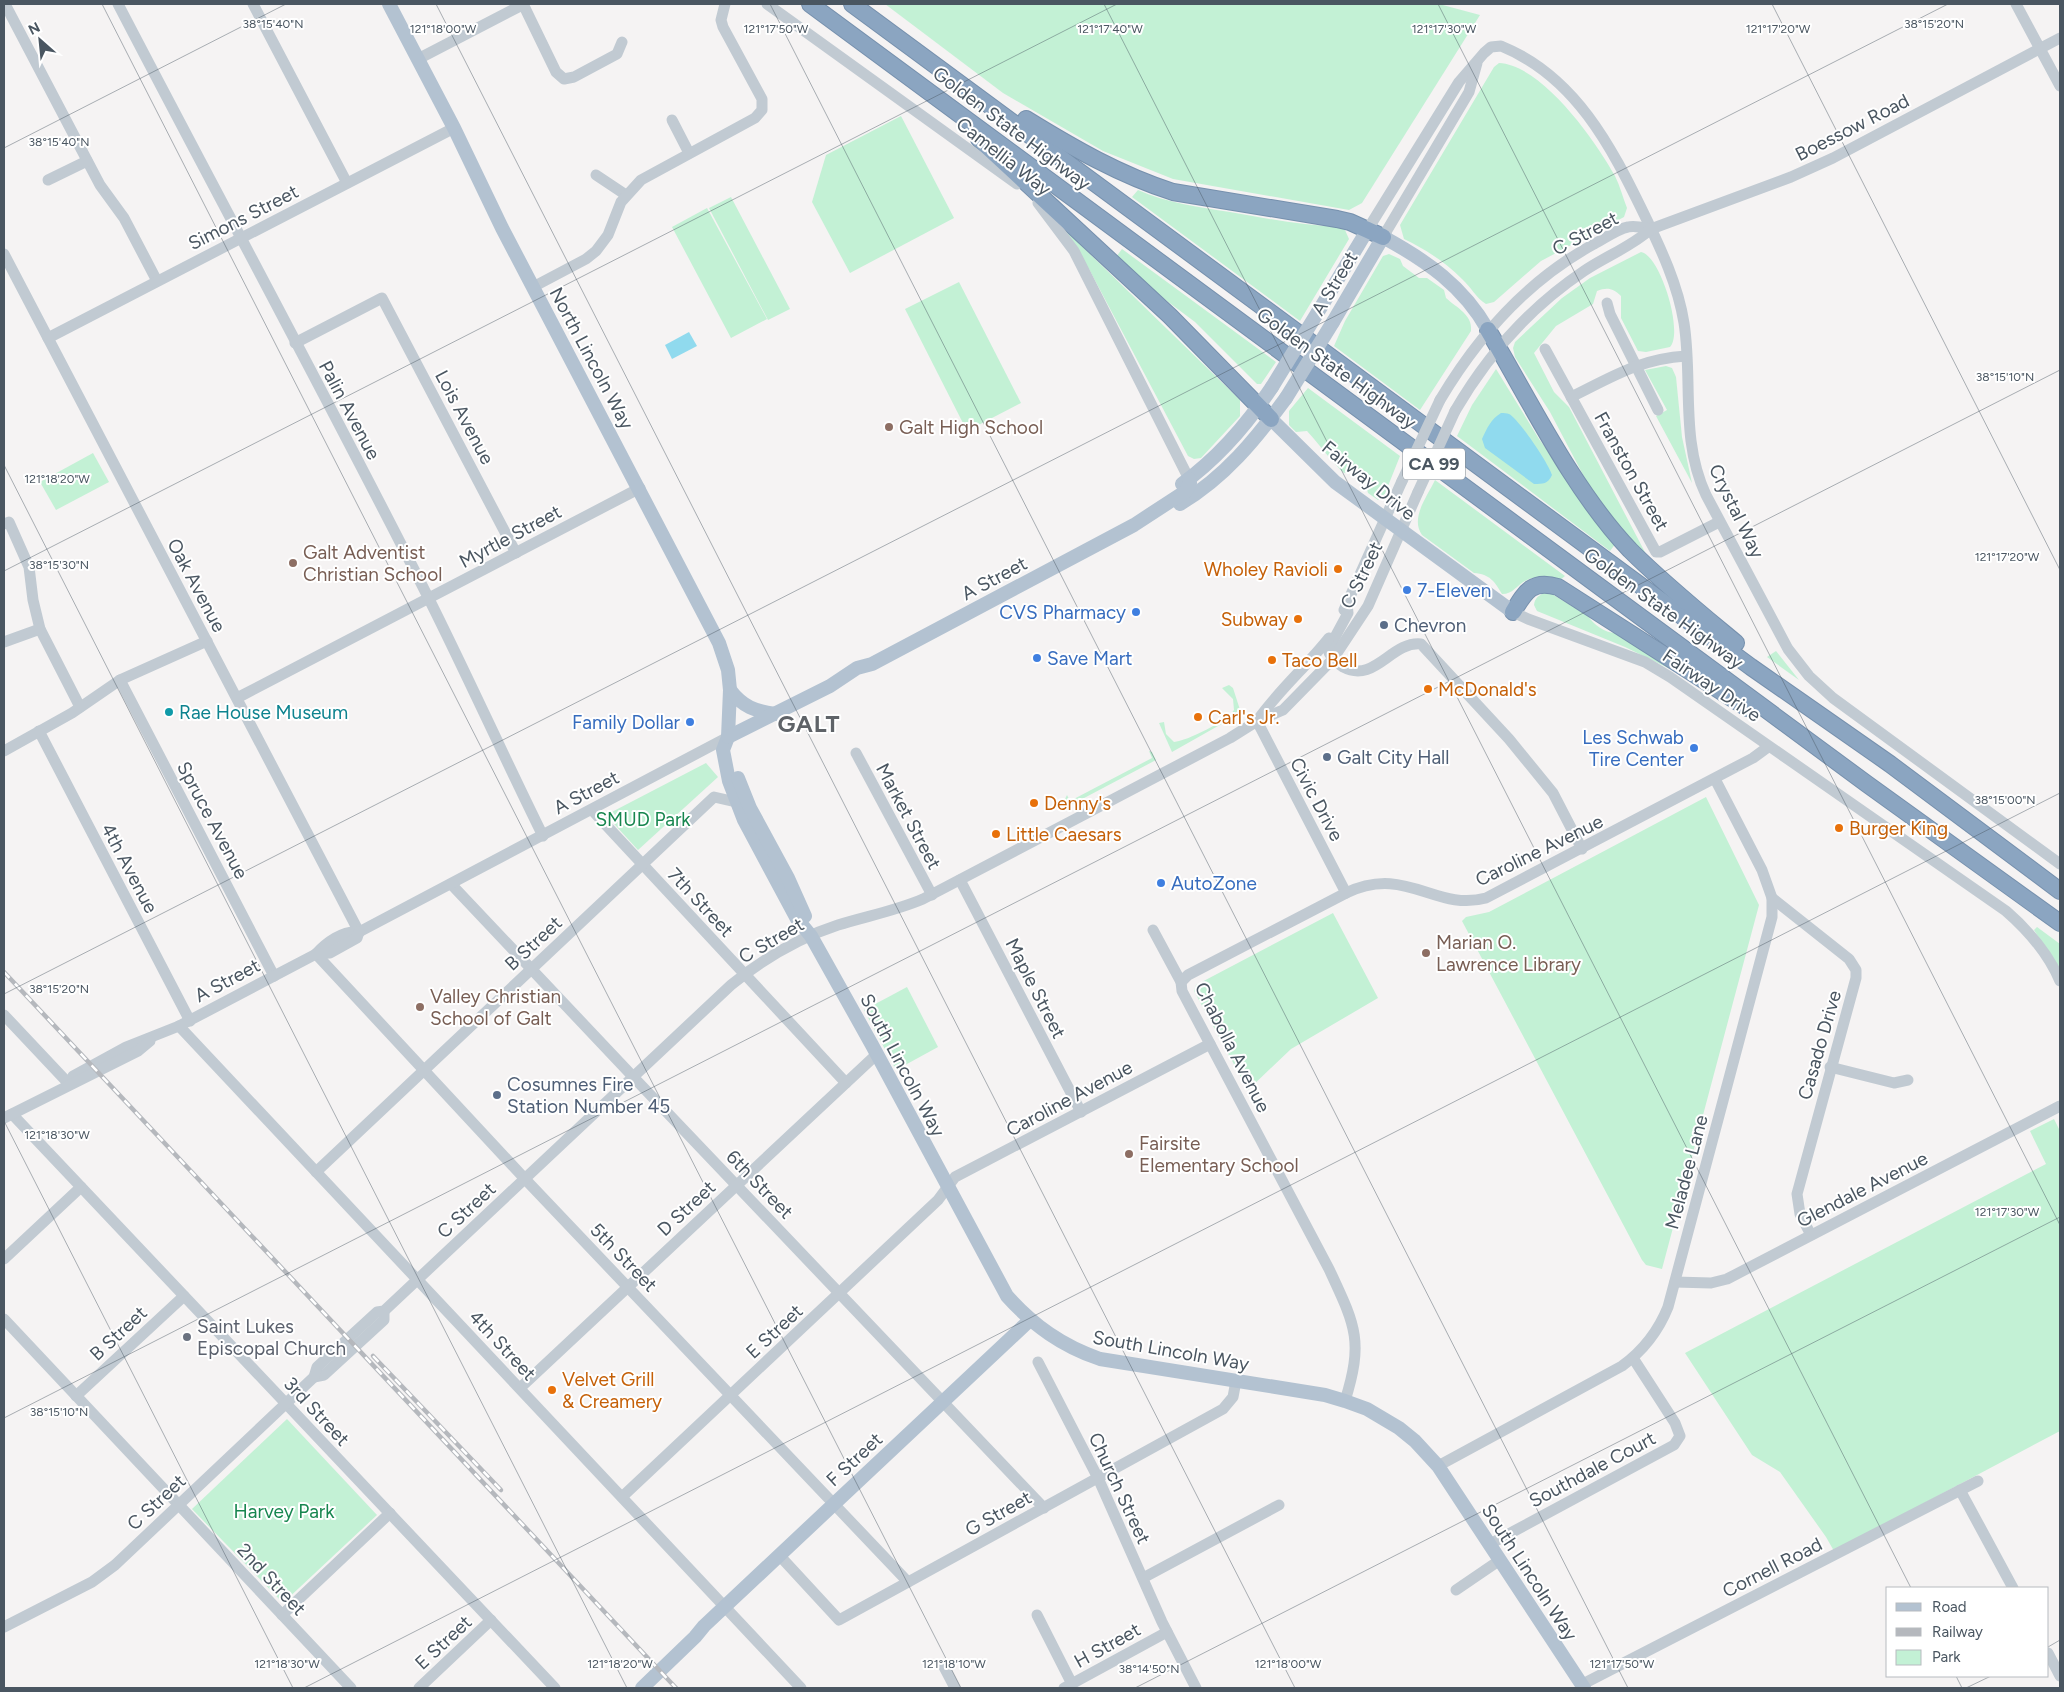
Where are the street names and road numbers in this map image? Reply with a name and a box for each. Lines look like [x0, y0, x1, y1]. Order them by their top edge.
street label: Golden State Highway [928, 62, 1095, 195]
street label: Boessow Road [1791, 89, 1913, 166]
street label: Camellia Way [952, 112, 1056, 201]
street label: Simons Street [184, 180, 302, 255]
street label: C Street [1548, 206, 1622, 260]
street label: A Street [1306, 247, 1363, 320]
street label: North Lincoln Way [544, 283, 639, 433]
street label: Golden State Highway [1252, 303, 1421, 434]
street label: Palin Avenue [314, 357, 385, 464]
street label: Lois Avenue [430, 366, 499, 468]
street label: Franston Street [1589, 408, 1674, 535]
street label: Fairway Drive [1317, 436, 1420, 525]
road number: CA 99 [1403, 448, 1465, 479]
street label: Crystal Way [1704, 460, 1769, 562]
street label: Myrtle Street [455, 500, 565, 573]
street label: Oak Avenue [162, 535, 231, 636]
street label: C Street [1335, 538, 1387, 612]
street label: Golden State Highway [1579, 543, 1748, 674]
street label: A Street [958, 552, 1031, 605]
street label: Fairway Drive [1658, 644, 1765, 727]
street label: Civic Drive [1285, 754, 1348, 845]
street label: Spruce Avenue [172, 758, 253, 883]
street label: Market Street [871, 759, 946, 873]
street label: A Street [550, 766, 623, 819]
street label: Caroline Avenue [1472, 810, 1607, 891]
street label: 4th Avenue [96, 819, 163, 917]
street label: 7th Street [663, 863, 738, 942]
street label: B Street [500, 911, 567, 975]
street label: C Street [734, 913, 808, 968]
street label: Maple Street [1000, 934, 1071, 1042]
street label: A Street [191, 954, 264, 1007]
street label: Chabolla Avenue [1190, 978, 1275, 1116]
street label: Casado Drive [1793, 988, 1846, 1102]
street label: South Lincoln Way [855, 990, 950, 1141]
street label: Caroline Avenue [1002, 1056, 1136, 1141]
street label: Meladee Lane [1660, 1112, 1713, 1232]
street label: 6th Street [721, 1145, 798, 1223]
street label: Glendale Avenue [1793, 1147, 1932, 1232]
street label: D Street [653, 1176, 720, 1241]
street label: C Street [432, 1178, 500, 1243]
street label: 5th Street [585, 1218, 662, 1296]
street label: E Street [741, 1299, 807, 1363]
street label: B Street [85, 1301, 152, 1365]
street label: 4th Street [464, 1306, 541, 1385]
street label: South Lincoln Way [1091, 1325, 1251, 1376]
street label: 3rd Street [279, 1372, 354, 1451]
street label: Southdale Court [1525, 1426, 1659, 1512]
street label: F Street [822, 1428, 887, 1491]
street label: Church Street [1084, 1429, 1155, 1547]
street label: C Street [122, 1470, 190, 1535]
street label: G Street [961, 1486, 1035, 1541]
street label: South Lincoln Way [1477, 1500, 1582, 1645]
street label: Cornell Road [1718, 1532, 1826, 1602]
street label: 2nd Street [232, 1538, 311, 1620]
street label: E Street [410, 1610, 476, 1674]
street label: H Street [1070, 1618, 1144, 1673]

